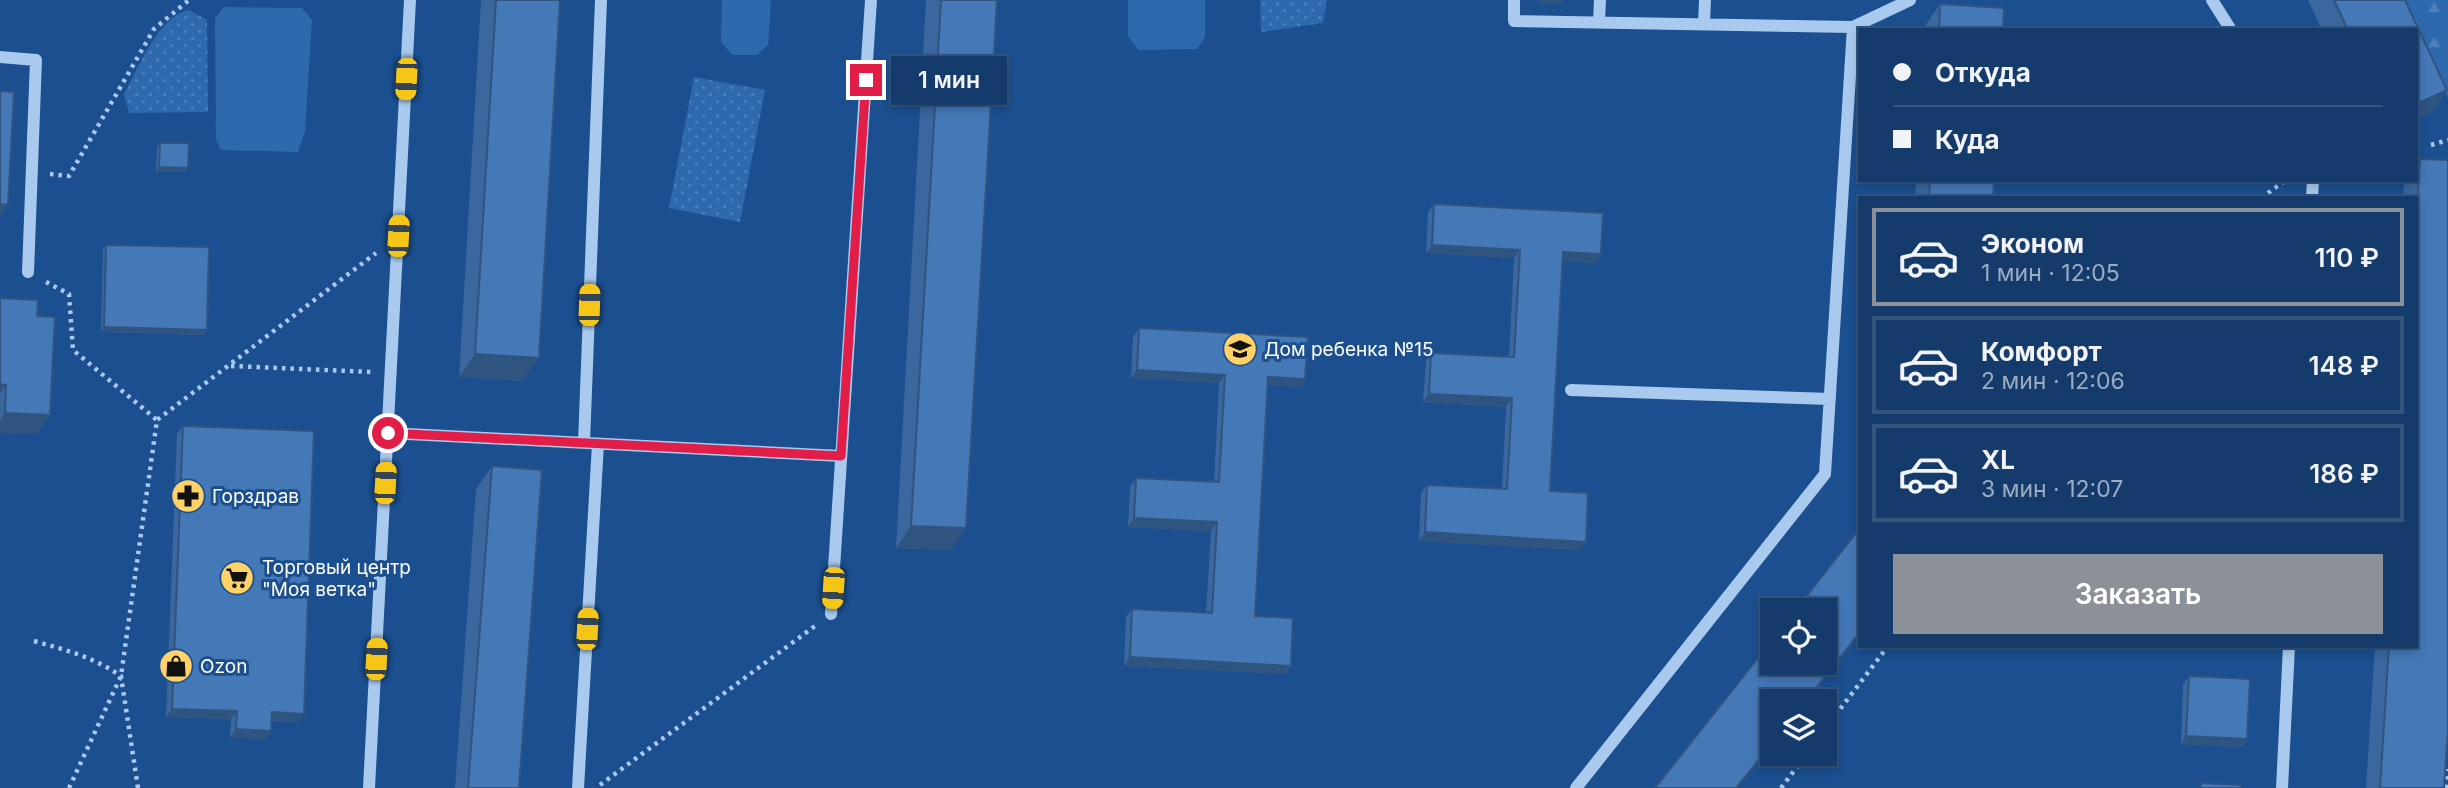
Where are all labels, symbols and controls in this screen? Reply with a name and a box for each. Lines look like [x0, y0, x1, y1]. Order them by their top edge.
callout: 1 мин [890, 56, 1006, 104]
car [395, 57, 418, 101]
text: Откуда [1935, 57, 2031, 88]
route end [850, 64, 882, 96]
text: 1 мин [918, 66, 980, 94]
text: Куда [1935, 124, 2000, 155]
car [387, 214, 410, 258]
icon: car [1897, 226, 1960, 289]
text: Эконом [1981, 228, 2084, 259]
text: 110 ₽ [2314, 242, 2379, 273]
text: 1 мин · 12:05 [1981, 259, 2120, 287]
car [578, 284, 601, 326]
school or university icon: Дом ребенка №15 [1221, 330, 1259, 368]
icon: car [1897, 334, 1960, 397]
text: Комфорт [1981, 336, 2102, 367]
place label: Дом ребенка №15 [1264, 338, 1434, 361]
text: 148 ₽ [2309, 350, 2379, 381]
text: 2 мин · 12:06 [1981, 367, 2125, 395]
route start [372, 417, 404, 449]
icon: car [1897, 442, 1960, 505]
text: XL [1981, 444, 2015, 475]
text: 186 ₽ [2309, 458, 2379, 489]
car [374, 461, 397, 505]
text: 3 мин · 12:07 [1981, 475, 2123, 503]
pharmacy icon: Горздрав [169, 477, 207, 515]
place label: Горздрав [212, 485, 299, 508]
button: Заказать [1893, 554, 2383, 634]
place label: Торговый центр "Моя ветка" [262, 556, 411, 601]
supermarket icon: Торговый центр "Моя ветка" [218, 559, 256, 597]
car [822, 566, 845, 610]
map controls [1760, 598, 1837, 766]
button: locate [1760, 598, 1837, 675]
car [576, 607, 599, 651]
car [365, 637, 388, 681]
shop icon: Ozon [157, 647, 195, 685]
place label: Ozon [200, 655, 247, 678]
button: layers [1760, 689, 1837, 766]

